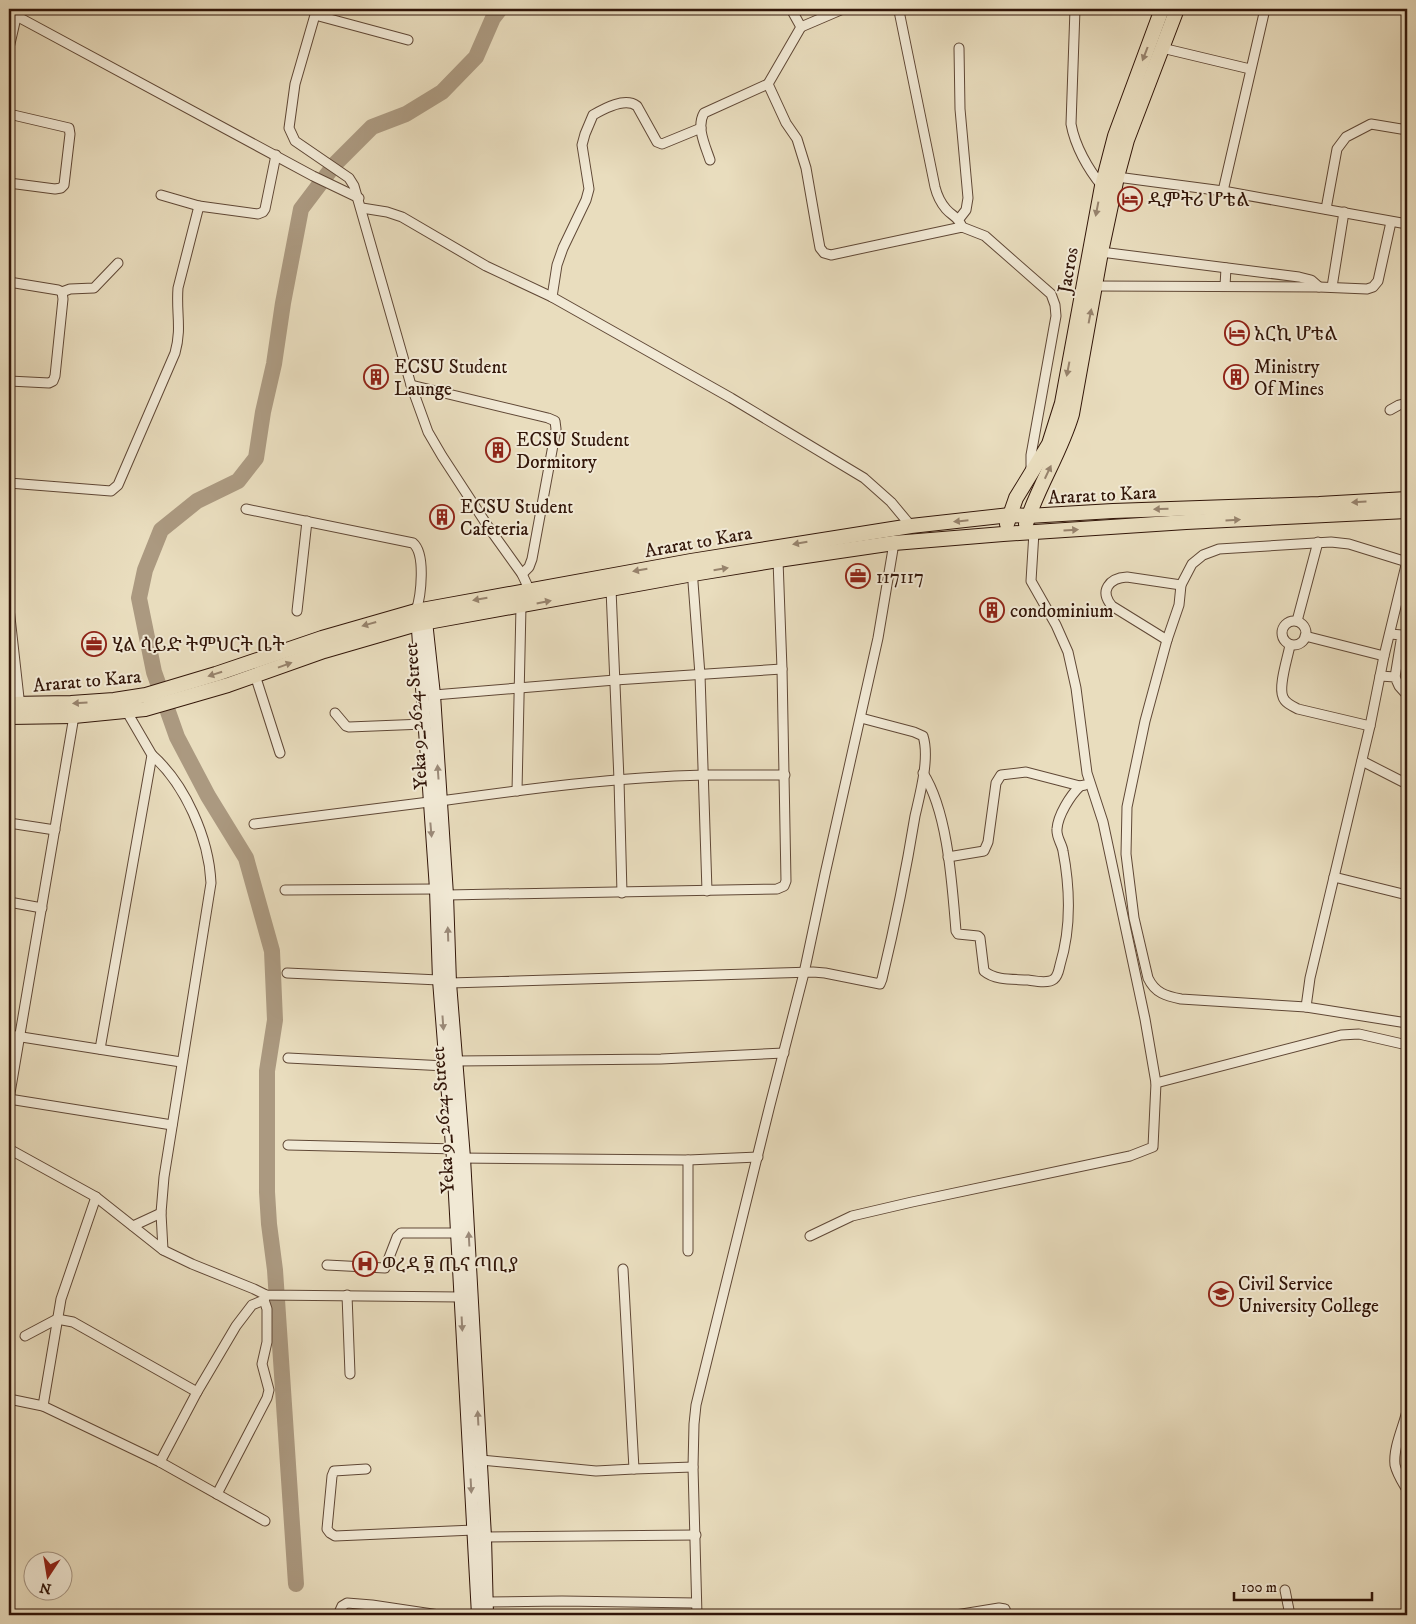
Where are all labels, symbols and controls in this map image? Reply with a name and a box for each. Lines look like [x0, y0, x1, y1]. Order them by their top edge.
one-way arrow [1141, 47, 1148, 62]
hotel icon: ዲምትሪ ሆቴል [1117, 186, 1143, 212]
place label: ዲምትሪ ሆቴል [1148, 189, 1250, 212]
one-way arrow [1093, 202, 1101, 218]
street label: Jacros [1053, 246, 1084, 297]
one-way arrow [1087, 308, 1095, 324]
hotel icon: አርኪ ሆቴል [1224, 320, 1250, 346]
place label: አርኪ ሆቴል [1254, 323, 1338, 346]
place label: ECSU Student Launge [394, 356, 507, 401]
place label: Ministry Of Mines [1254, 356, 1324, 401]
one-way arrow [1064, 362, 1072, 378]
building icon: ECSU Student Launge [363, 364, 389, 390]
building icon: Ministry Of Mines [1223, 364, 1249, 390]
place label: ECSU Student Dormitory [516, 429, 629, 474]
building icon: ECSU Student Dormitory [485, 437, 511, 463]
one-way arrow [1044, 465, 1052, 479]
street label: Ararat to Kara [1047, 481, 1157, 510]
place label: ECSU Student Cafeteria [460, 496, 573, 541]
one-way arrow [1350, 498, 1366, 506]
building icon: ECSU Student Cafeteria [429, 504, 455, 530]
one-way arrow [1153, 506, 1169, 514]
one-way arrow [1226, 516, 1242, 524]
one-way arrow [953, 517, 969, 525]
street label: Ararat to Kara [643, 522, 754, 563]
one-way arrow [1063, 525, 1079, 533]
one-way arrow [792, 539, 808, 547]
office icon: 117117 [845, 563, 871, 589]
one-way arrow [713, 565, 729, 573]
place label: 117117 [876, 566, 924, 589]
one-way arrow [632, 567, 648, 575]
one-way arrow [472, 596, 488, 604]
one-way arrow [536, 597, 552, 605]
building icon: condominium [979, 597, 1005, 623]
place label: condominium [1010, 600, 1113, 623]
one-way arrow [362, 621, 377, 629]
office icon: ሂል ሳይድ ትምህርት ቤት [81, 631, 107, 657]
place label: ሂል ሳይድ ትምህርት ቤት [112, 634, 285, 657]
street label: Yeka 9_2624 Street [400, 642, 433, 790]
one-way arrow [278, 661, 293, 669]
street label: Ararat to Kara [32, 665, 142, 698]
one-way arrow [207, 671, 222, 678]
one-way arrow [72, 699, 88, 707]
one-way arrow [434, 764, 442, 780]
one-way arrow [427, 822, 435, 838]
one-way arrow [444, 926, 452, 942]
one-way arrow [439, 1015, 447, 1031]
street label: Yeka 9_2624 Street [427, 1046, 460, 1194]
one-way arrow [465, 1230, 473, 1246]
hospital icon: ወረዳ ፱ ጤና ጣቢያ [352, 1251, 378, 1277]
place label: ወረዳ ፱ ጤና ጣቢያ [382, 1254, 518, 1277]
place label: Civil Service University College [1238, 1273, 1379, 1318]
school or university icon: Civil Service University College [1208, 1281, 1234, 1307]
one-way arrow [458, 1316, 466, 1332]
one-way arrow [474, 1410, 482, 1426]
one-way arrow [467, 1478, 475, 1494]
north arrow [22, 1552, 72, 1602]
scale bar [1234, 1569, 1371, 1601]
text: N [38, 1578, 53, 1598]
text: 100 m [1241, 1578, 1277, 1597]

